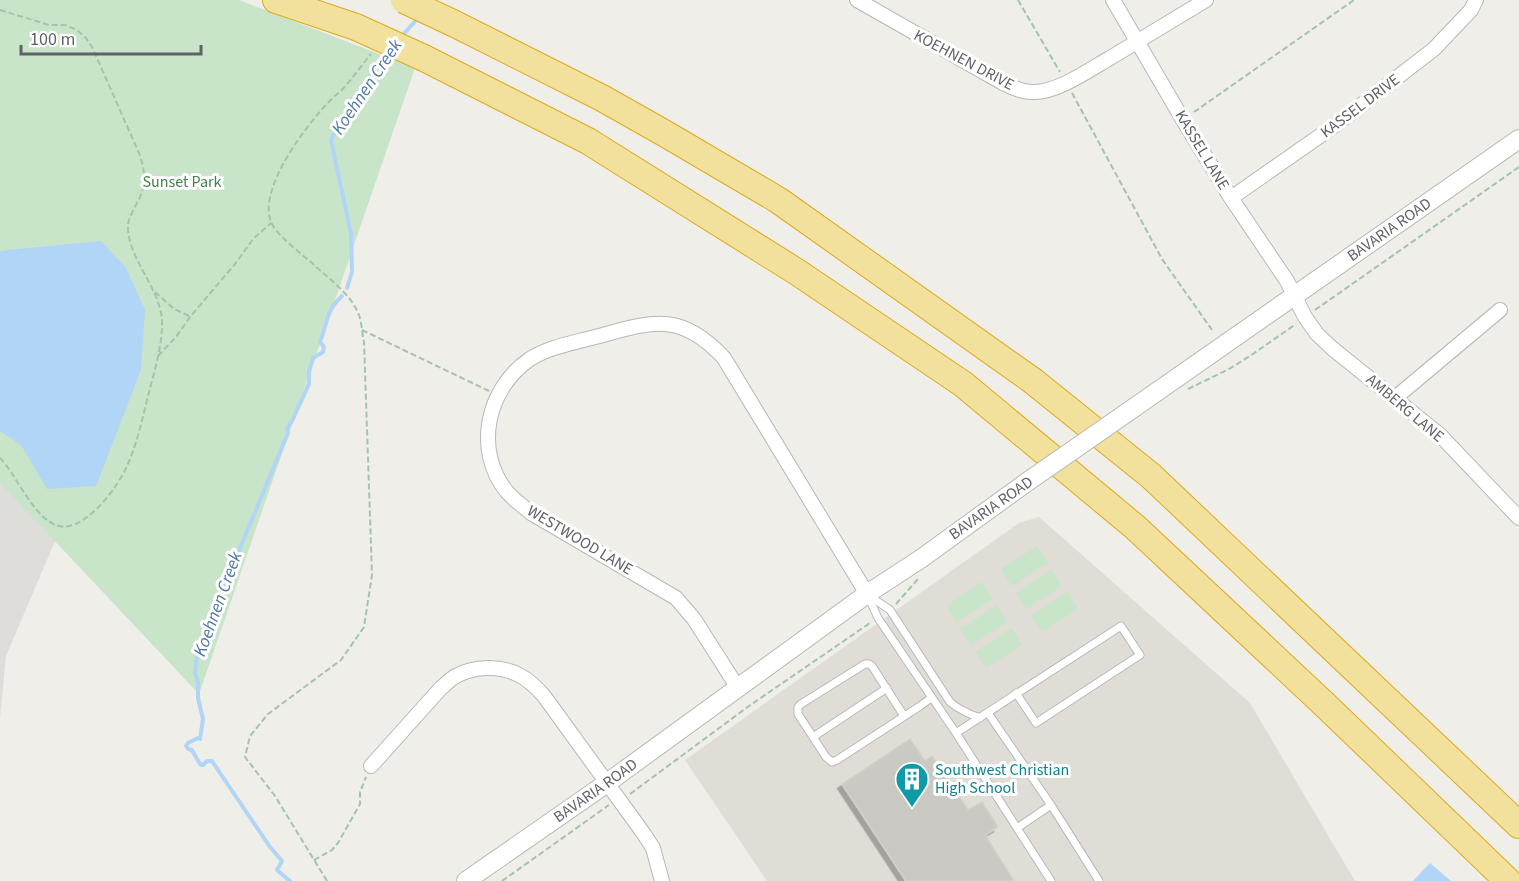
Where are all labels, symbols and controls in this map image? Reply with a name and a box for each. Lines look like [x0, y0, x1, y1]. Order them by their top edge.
scale bar [21, 18, 201, 56]
street label: KOEHNEN DRIVE [910, 24, 1018, 96]
text: 100 m [30, 27, 75, 52]
water label: Koehnen Creek [326, 34, 408, 140]
street label: KASSEL DRIVE [1316, 69, 1404, 143]
street label: KASSEL LANE [1170, 106, 1234, 194]
park label: Sunset Park [143, 171, 222, 193]
street label: BAVARIA ROAD [1343, 192, 1436, 267]
street label: AMBERG LANE [1361, 369, 1449, 447]
street label: BAVARIA ROAD [945, 471, 1038, 545]
street label: WESTWOOD LANE [523, 500, 637, 580]
water label: Koehnen Creek [187, 548, 249, 660]
street label: BAVARIA ROAD [549, 753, 642, 828]
place label: Southwest Christian High School [935, 759, 1069, 799]
building icon: Southwest Christian High School [894, 761, 930, 808]

